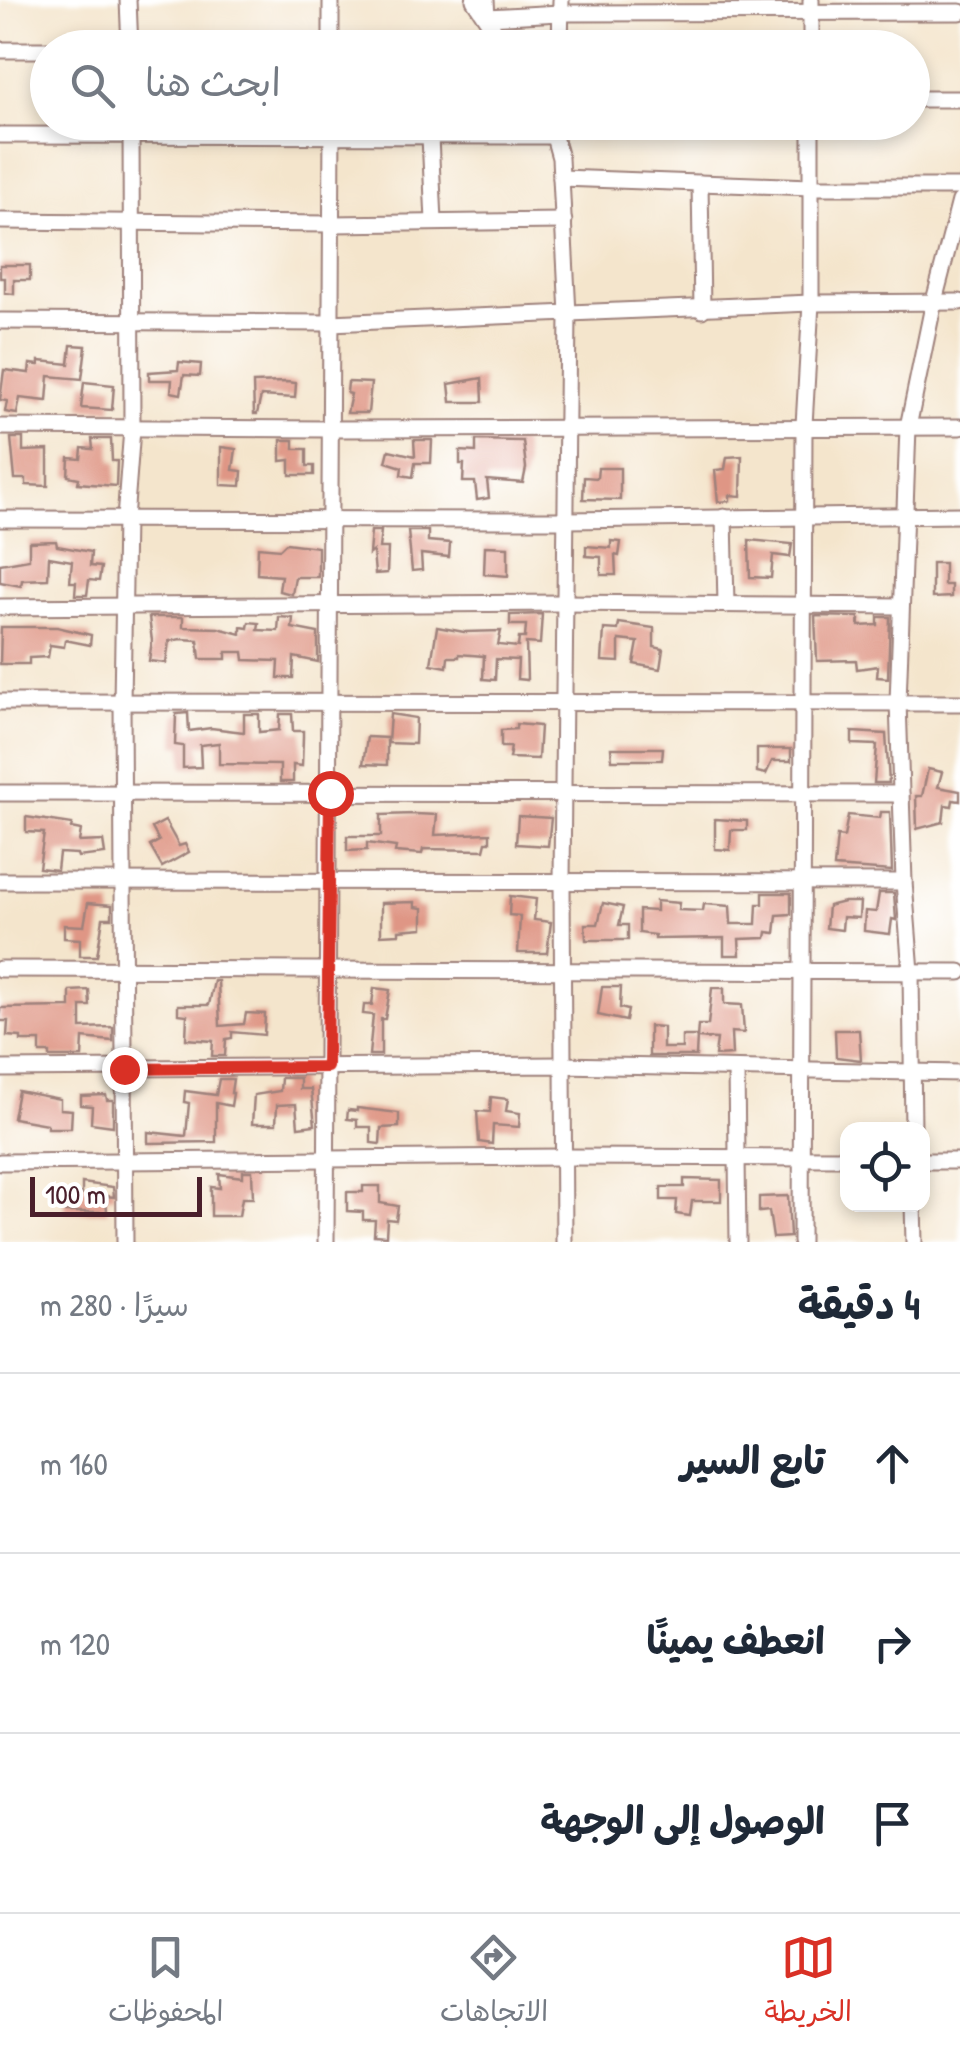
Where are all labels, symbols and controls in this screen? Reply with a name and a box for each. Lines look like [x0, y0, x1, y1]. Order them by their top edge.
search box [30, 30, 930, 140]
text: ابحث هنا [145, 56, 281, 108]
icon: search [65, 58, 120, 113]
route start [308, 771, 354, 817]
route end [102, 1047, 148, 1093]
map controls [840, 1122, 930, 1212]
button: locate [840, 1122, 930, 1212]
scale bar [30, 1172, 202, 1216]
text: 100 m [45, 1175, 106, 1213]
text: 4 دقيقة [798, 1275, 920, 1332]
text: سيرًا · 280 m [40, 1283, 189, 1326]
text: تابع السير [681, 1434, 825, 1486]
icon: ahead [865, 1436, 920, 1491]
text: 160 m [40, 1442, 108, 1485]
text: انعطف يمينًا [647, 1614, 825, 1666]
icon: right [865, 1616, 920, 1671]
text: 120 m [40, 1622, 110, 1665]
text: الوصول إلى الوجهة [540, 1794, 825, 1846]
icon: arrive [865, 1796, 920, 1851]
tab: المحفوظات [108, 1930, 224, 2036]
tab: الاتجاهات [440, 1930, 548, 2036]
tab: الخريطة [764, 1930, 852, 2036]

